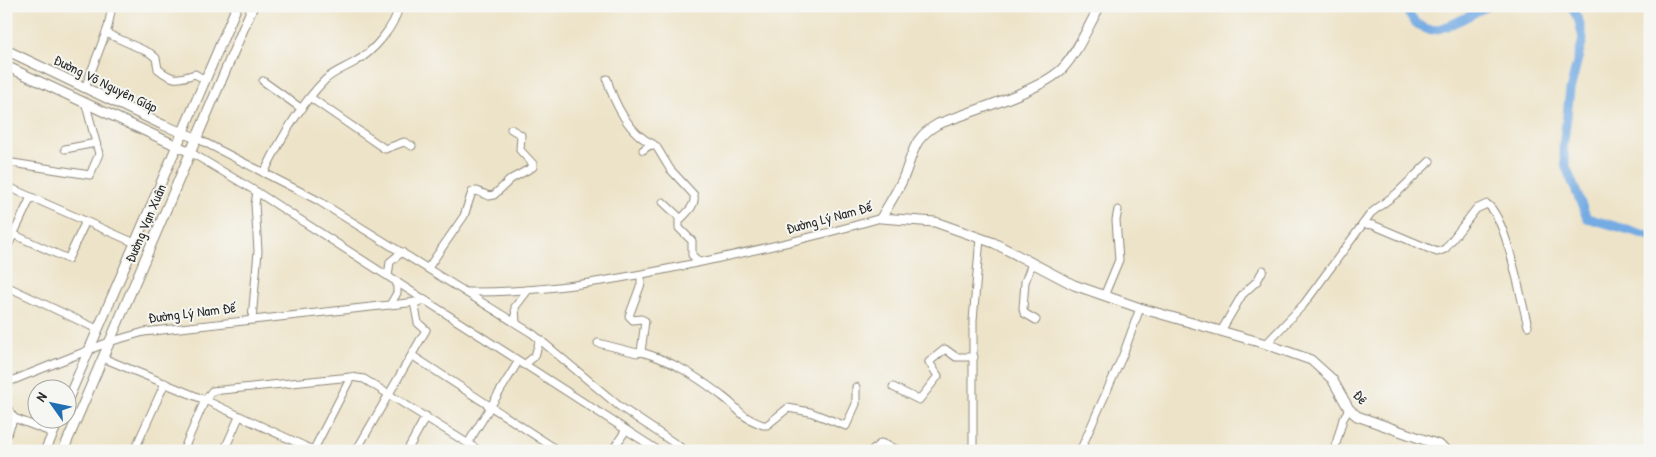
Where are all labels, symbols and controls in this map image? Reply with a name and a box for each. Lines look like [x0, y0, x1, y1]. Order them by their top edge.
street label: Đường Võ Nguyên Giáp [51, 50, 161, 117]
street label: Đường Vạn Xuân [120, 181, 171, 266]
street label: Đường Lý Nam Đế [784, 196, 875, 239]
street label: Đường Lý Nam Đế [147, 297, 237, 328]
north arrow [28, 380, 78, 430]
street label: Đê [1349, 386, 1373, 408]
text: N [31, 388, 51, 405]

